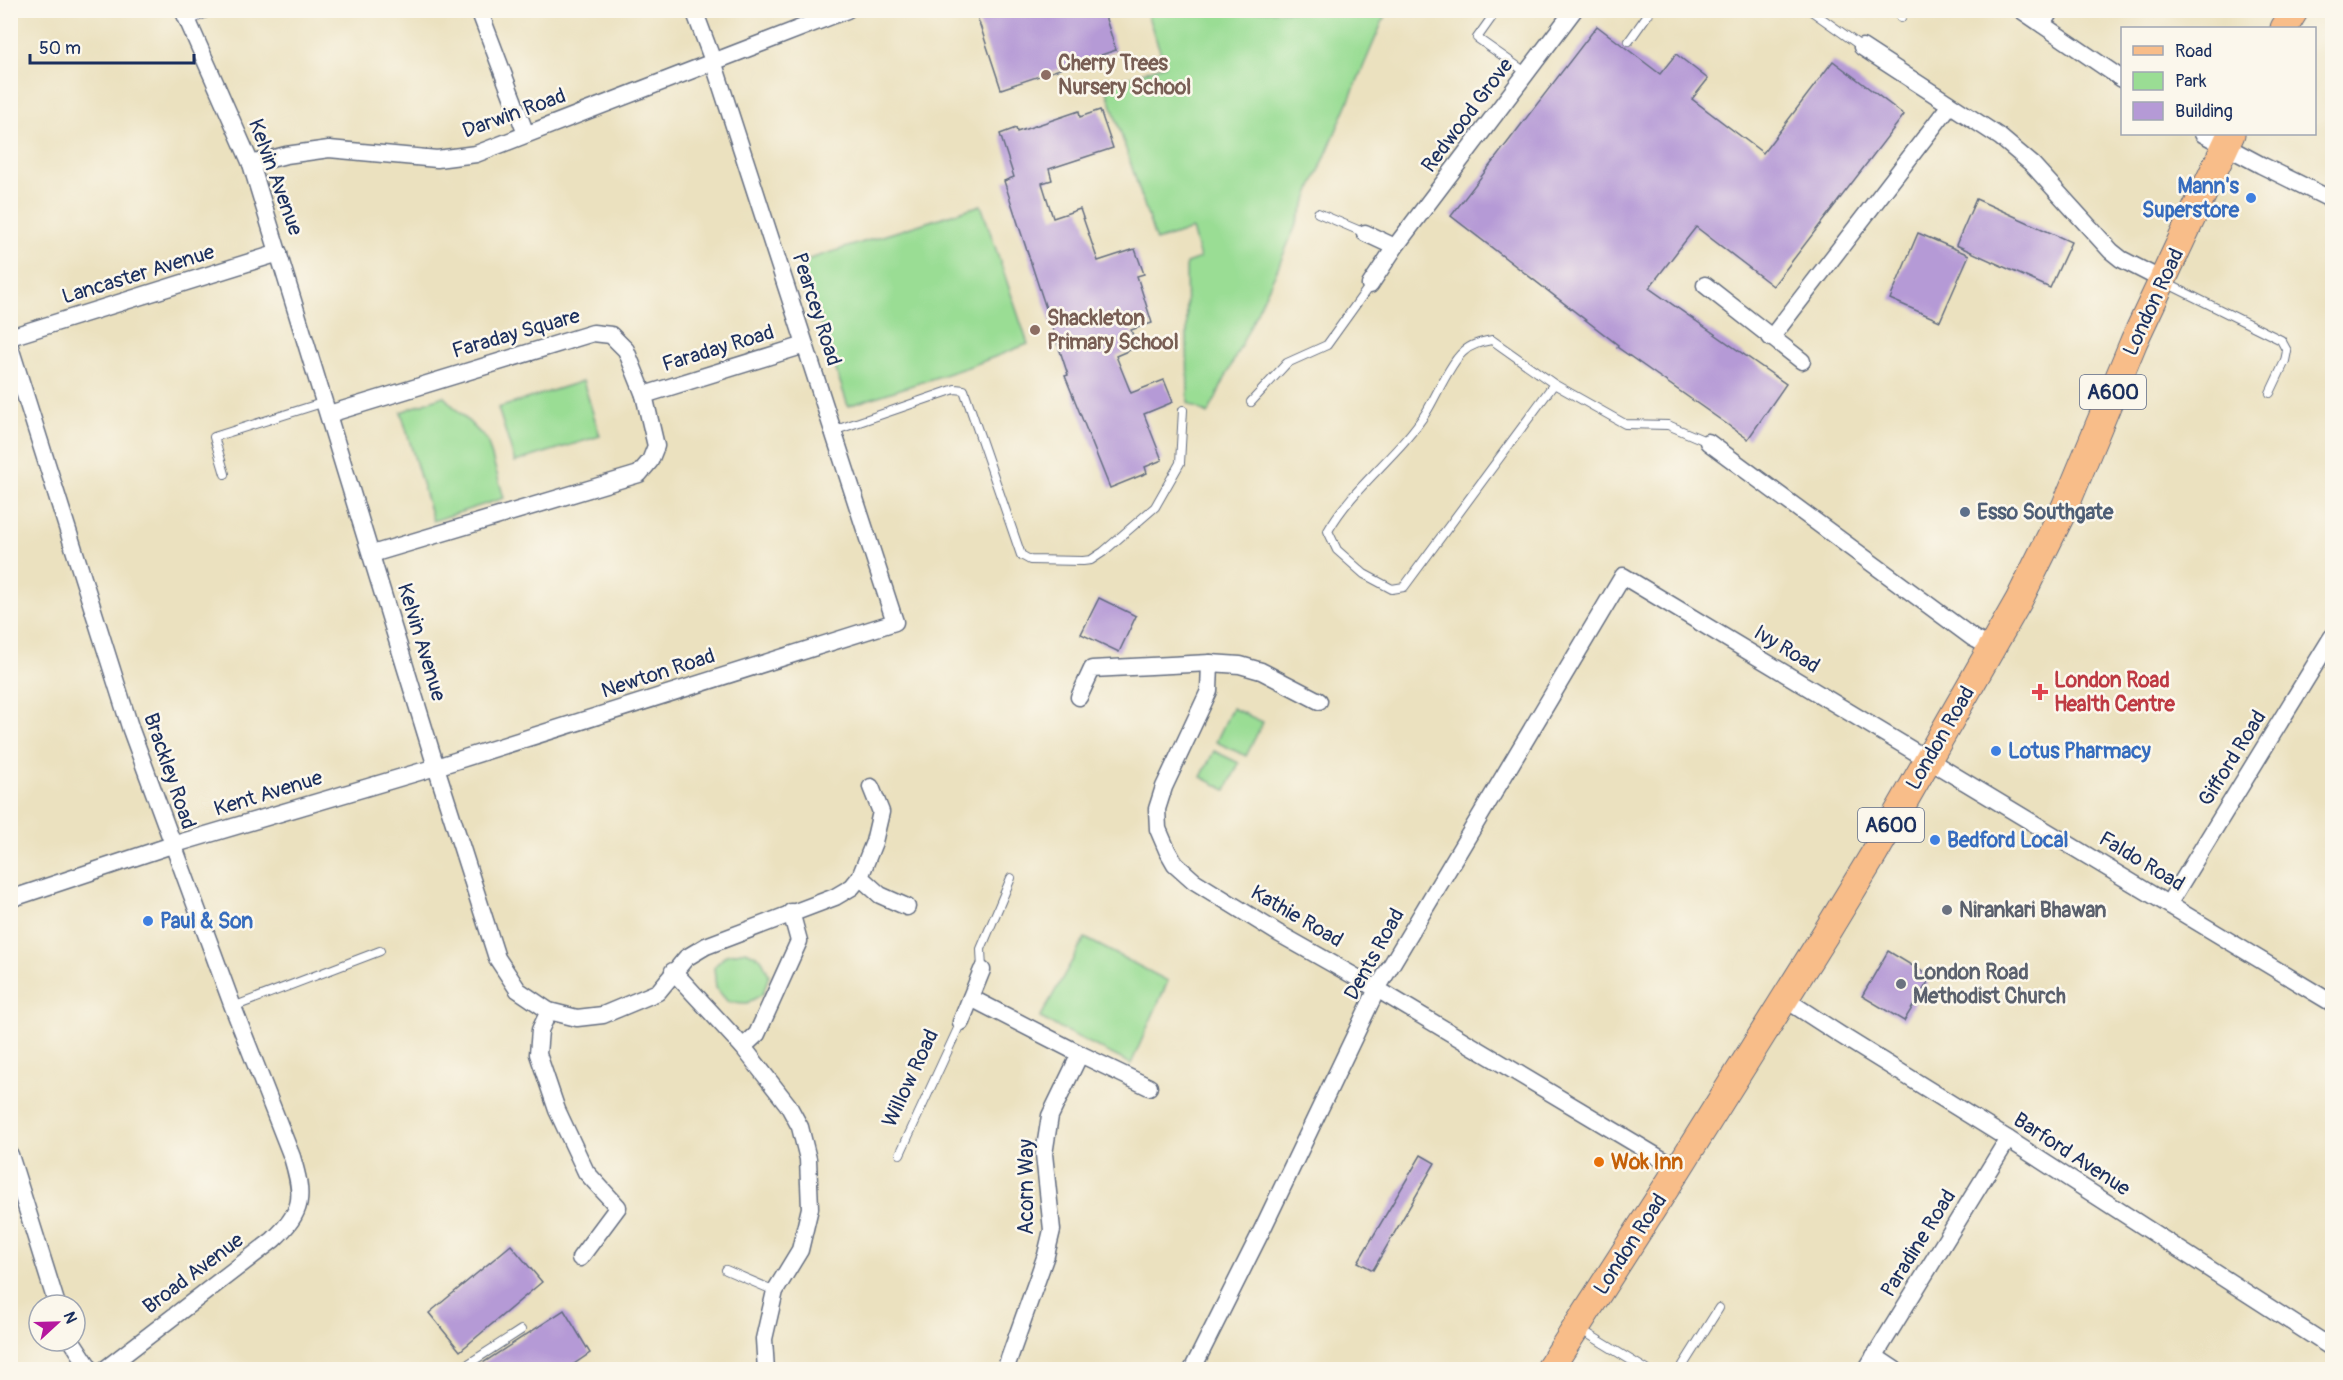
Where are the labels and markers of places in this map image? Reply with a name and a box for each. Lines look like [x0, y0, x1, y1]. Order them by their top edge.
place label: Cherry Trees Nursery School [1058, 50, 1191, 101]
marker: Cherry Trees Nursery School [1039, 68, 1053, 82]
place label: Mann's Superstore [2142, 173, 2240, 224]
marker: Mann's Superstore [2244, 191, 2258, 205]
place label: Shackleton Primary School [1047, 305, 1179, 356]
marker: Shackleton Primary School [1028, 323, 1042, 337]
place label: Esso Southgate [1977, 499, 2114, 526]
marker: Esso Southgate [1958, 505, 1972, 519]
place label: London Road Health Centre [2054, 667, 2176, 718]
marker: London Road Health Centre [2031, 683, 2049, 701]
place label: Lotus Pharmacy [2008, 738, 2151, 765]
marker: Lotus Pharmacy [1989, 744, 2003, 758]
place label: Bedford Local [1947, 827, 2069, 854]
marker: Bedford Local [1928, 833, 1942, 847]
place label: Nirankari Bhawan [1959, 897, 2107, 924]
marker: Nirankari Bhawan [1940, 903, 1954, 917]
place label: Paul & Son [160, 908, 253, 935]
marker: Paul & Son [141, 914, 155, 928]
place label: London Road Methodist Church [1913, 959, 2066, 1010]
marker: London Road Methodist Church [1894, 977, 1908, 991]
place label: Wok Inn [1611, 1149, 1683, 1176]
marker: Wok Inn [1592, 1155, 1606, 1169]

